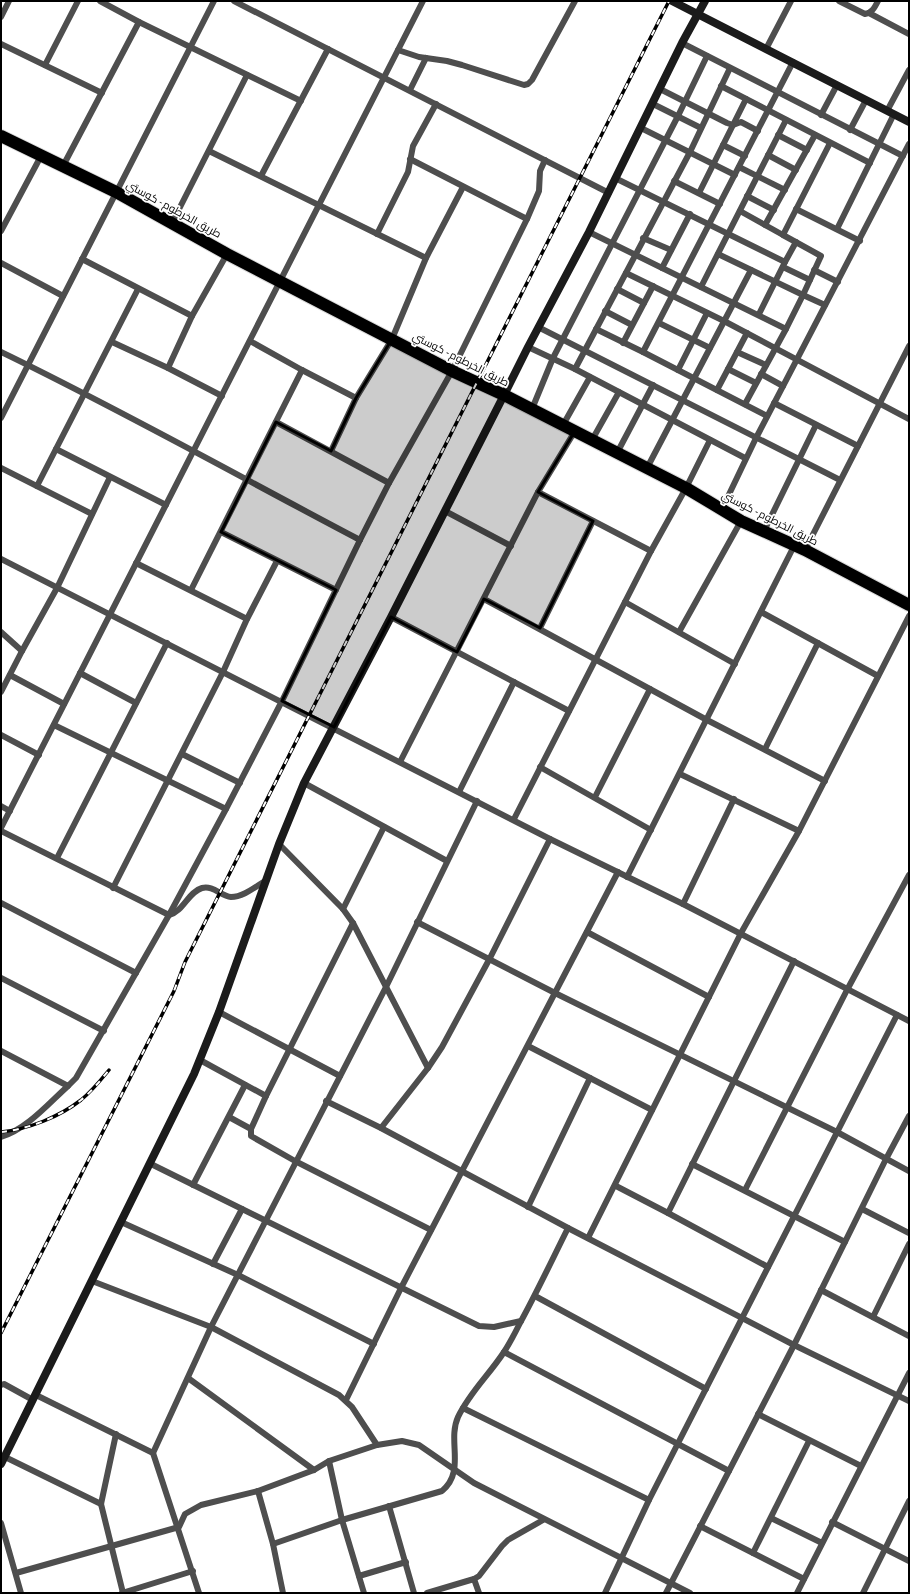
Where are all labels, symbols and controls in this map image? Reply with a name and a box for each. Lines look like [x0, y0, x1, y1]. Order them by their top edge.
street label: طريق الخرطوم - كوستي [123, 177, 224, 243]
street label: طريق الخرطوم - كوستي [410, 329, 512, 391]
street label: طريق الخرطوم - كوستي [719, 488, 821, 550]

